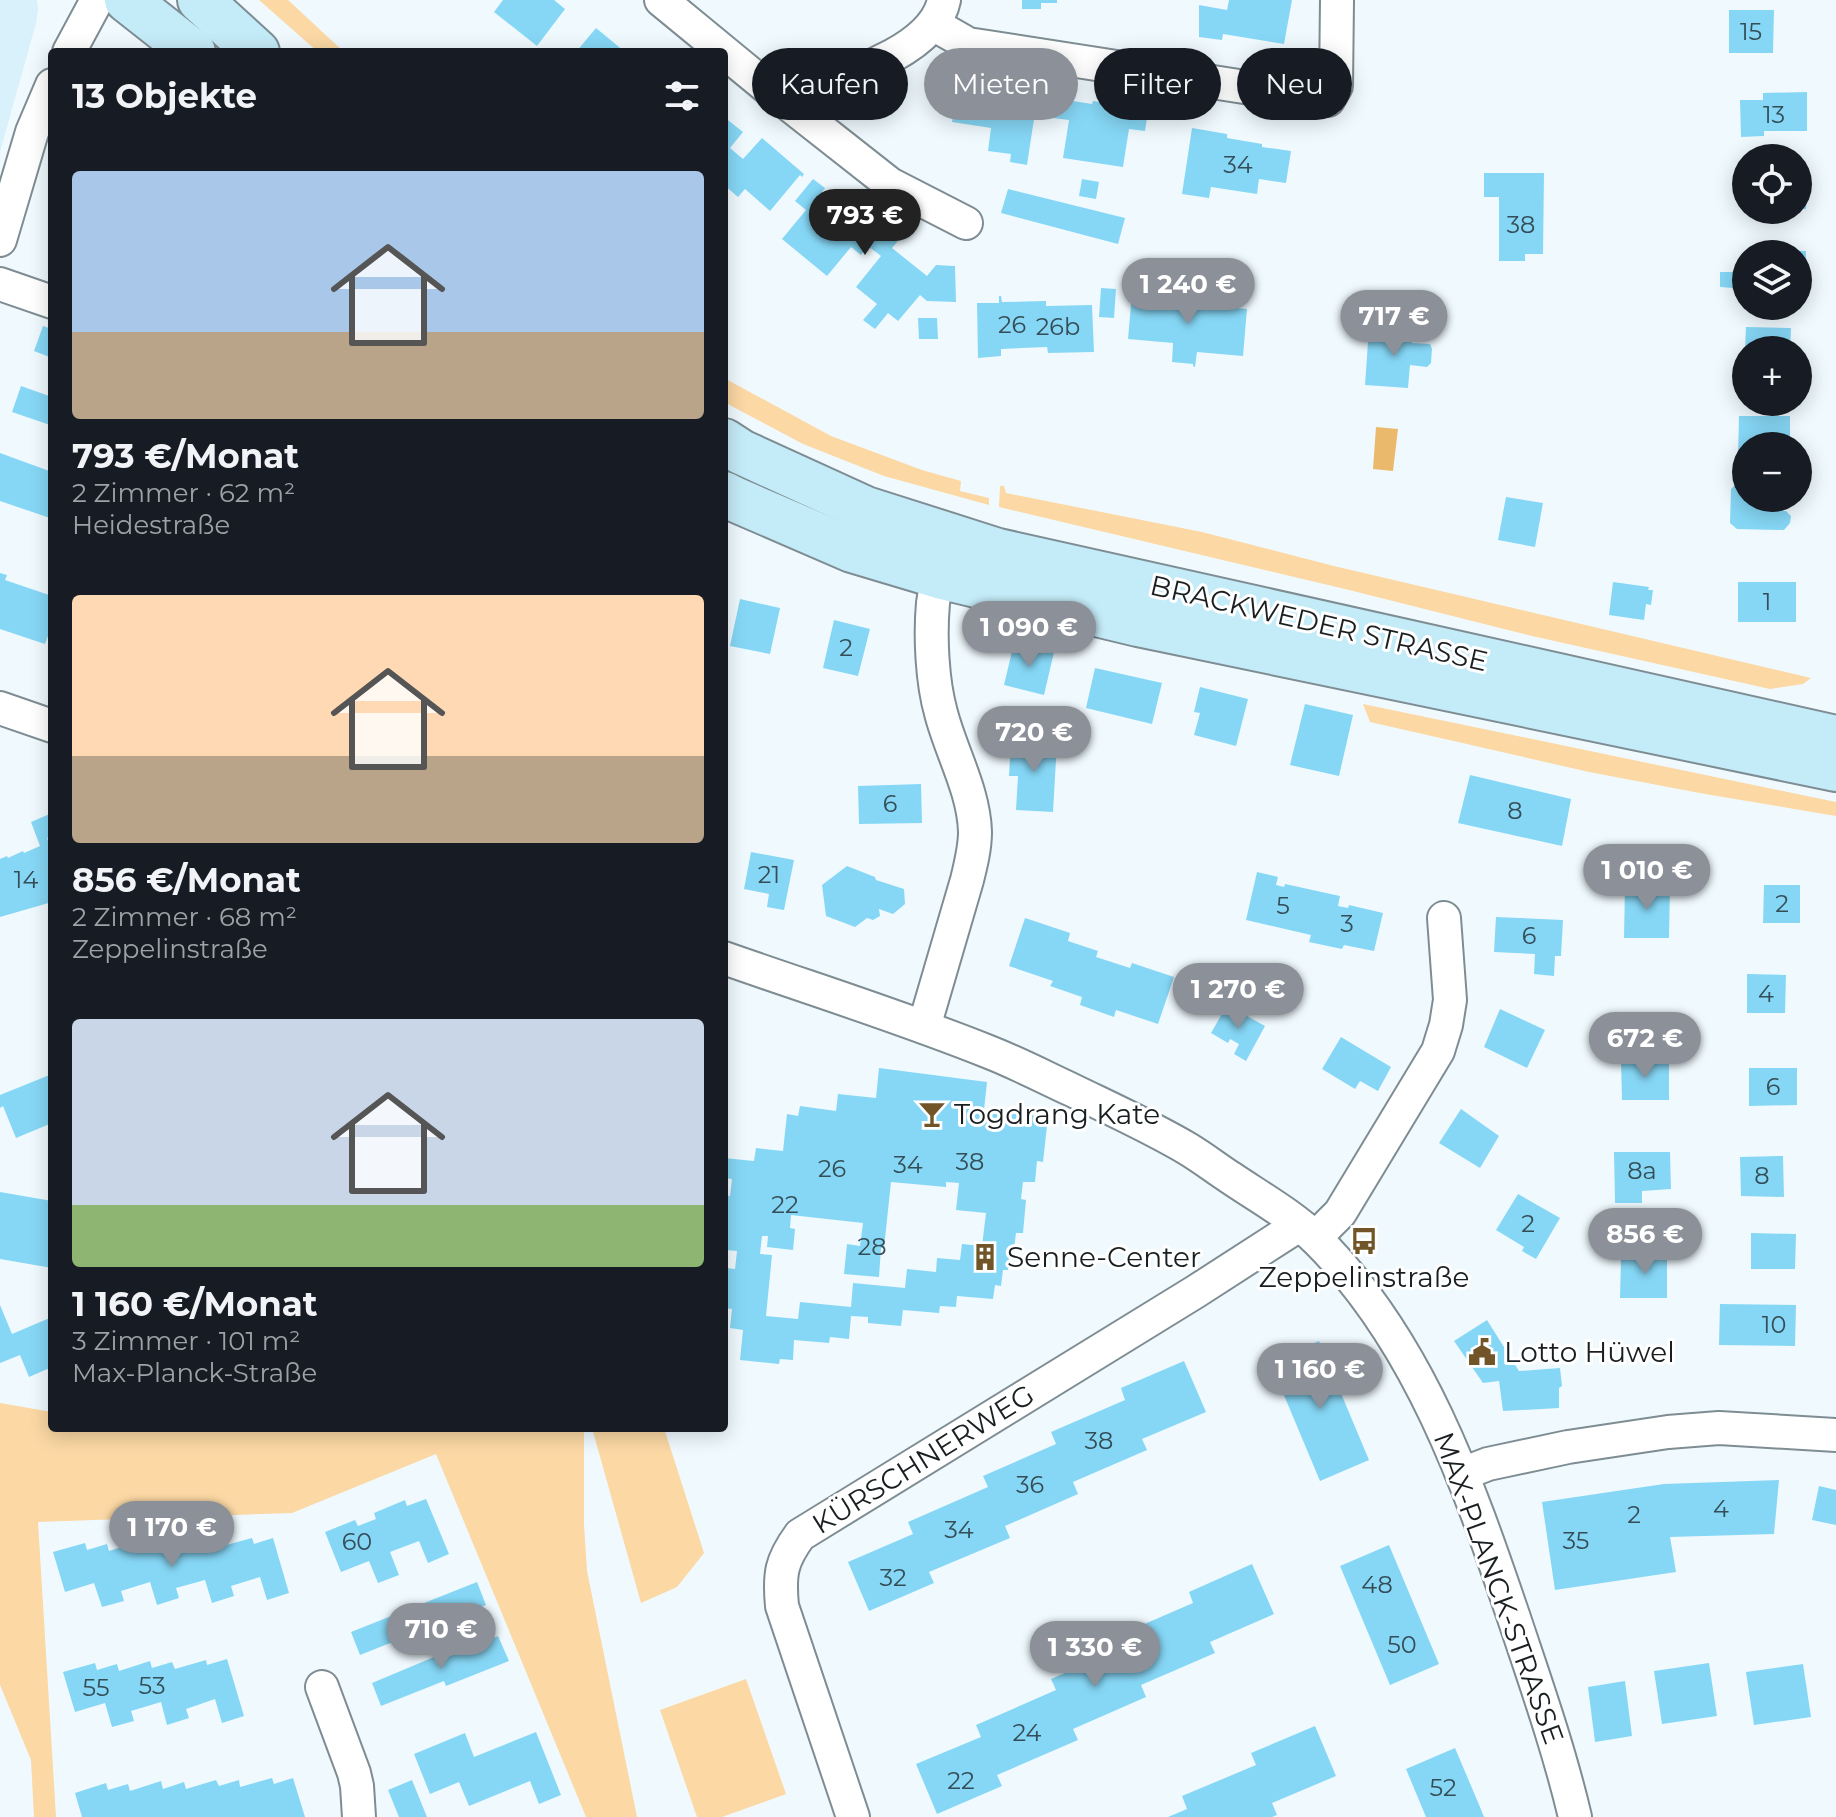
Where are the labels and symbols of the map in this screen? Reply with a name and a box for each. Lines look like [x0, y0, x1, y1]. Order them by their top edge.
house number: 15 [1740, 17, 1762, 46]
house number: 13 [1763, 100, 1785, 129]
house number: 34 [1223, 150, 1253, 179]
pin: 793 € [809, 189, 921, 257]
house number: 38 [1507, 210, 1535, 239]
pin: 1 240 € [1114, 258, 1262, 326]
pin: 717 € [1338, 290, 1450, 358]
house number: 26 [998, 310, 1026, 339]
house number: 26b [1036, 312, 1080, 341]
street label: BRACKWEDER STRASSE [1147, 568, 1491, 678]
house number: 1 [1763, 587, 1771, 616]
pin: 1 090 € [955, 601, 1103, 669]
house number: 2 [839, 633, 853, 662]
pin: 720 € [978, 706, 1090, 774]
house number: 6 [883, 789, 897, 818]
house number: 8 [1507, 796, 1523, 825]
pin: 1 010 € [1573, 844, 1721, 912]
house number: 21 [758, 860, 780, 889]
house number: 14 [14, 865, 38, 894]
house number: 2 [1775, 889, 1789, 918]
house number: 5 [1276, 891, 1290, 920]
house number: 3 [1340, 909, 1354, 938]
house number: 6 [1522, 921, 1536, 950]
pin: 1 270 € [1164, 963, 1312, 1031]
house number: 4 [1758, 979, 1774, 1008]
pin: 672 € [1589, 1012, 1701, 1080]
house number: 6 [1766, 1072, 1780, 1101]
place label: Togdrang Kate [954, 1097, 1160, 1131]
bar icon: Togdrang Kate [917, 1099, 947, 1129]
house number: 38 [956, 1147, 984, 1176]
house number: 34 [893, 1150, 923, 1179]
house number: 26 [818, 1154, 846, 1183]
house number: 8a [1627, 1156, 1657, 1185]
house number: 8 [1754, 1161, 1770, 1190]
house number: 22 [771, 1190, 799, 1219]
pin: 856 € [1589, 1208, 1701, 1276]
house number: 2 [1521, 1209, 1535, 1238]
bus stop icon: Zeppelinstraße [1349, 1226, 1379, 1256]
house number: 28 [858, 1232, 886, 1261]
place label: Senne-Center [1007, 1240, 1201, 1274]
building icon: Senne-Center [970, 1242, 1000, 1272]
place label: Zeppelinstraße [1259, 1260, 1469, 1294]
house number: 10 [1762, 1310, 1786, 1339]
place label: Lotto Hüwel [1504, 1335, 1675, 1369]
public building icon: Lotto Hüwel [1467, 1337, 1497, 1367]
pin: 1 160 € [1246, 1343, 1394, 1411]
street label: KÜRSCHNERWEG [806, 1377, 1040, 1541]
house number: 38 [1085, 1426, 1113, 1455]
street label: MAX-PLANCK-STRASSE [1427, 1428, 1571, 1748]
house number: 36 [1016, 1470, 1044, 1499]
house number: 4 [1713, 1494, 1729, 1523]
house number: 2 [1627, 1500, 1641, 1529]
pin: 1 170 € [98, 1501, 246, 1569]
house number: 34 [944, 1515, 974, 1544]
house number: 35 [1563, 1526, 1589, 1555]
house number: 60 [342, 1527, 372, 1556]
house number: 32 [879, 1563, 907, 1592]
house number: 48 [1361, 1570, 1393, 1599]
pin: 710 € [385, 1603, 497, 1671]
pin: 1 330 € [1021, 1621, 1169, 1689]
house number: 50 [1387, 1630, 1417, 1659]
house number: 53 [139, 1671, 166, 1700]
house number: 55 [82, 1673, 110, 1702]
house number: 24 [1013, 1718, 1042, 1747]
house number: 22 [947, 1766, 975, 1795]
house number: 52 [1429, 1773, 1457, 1802]

